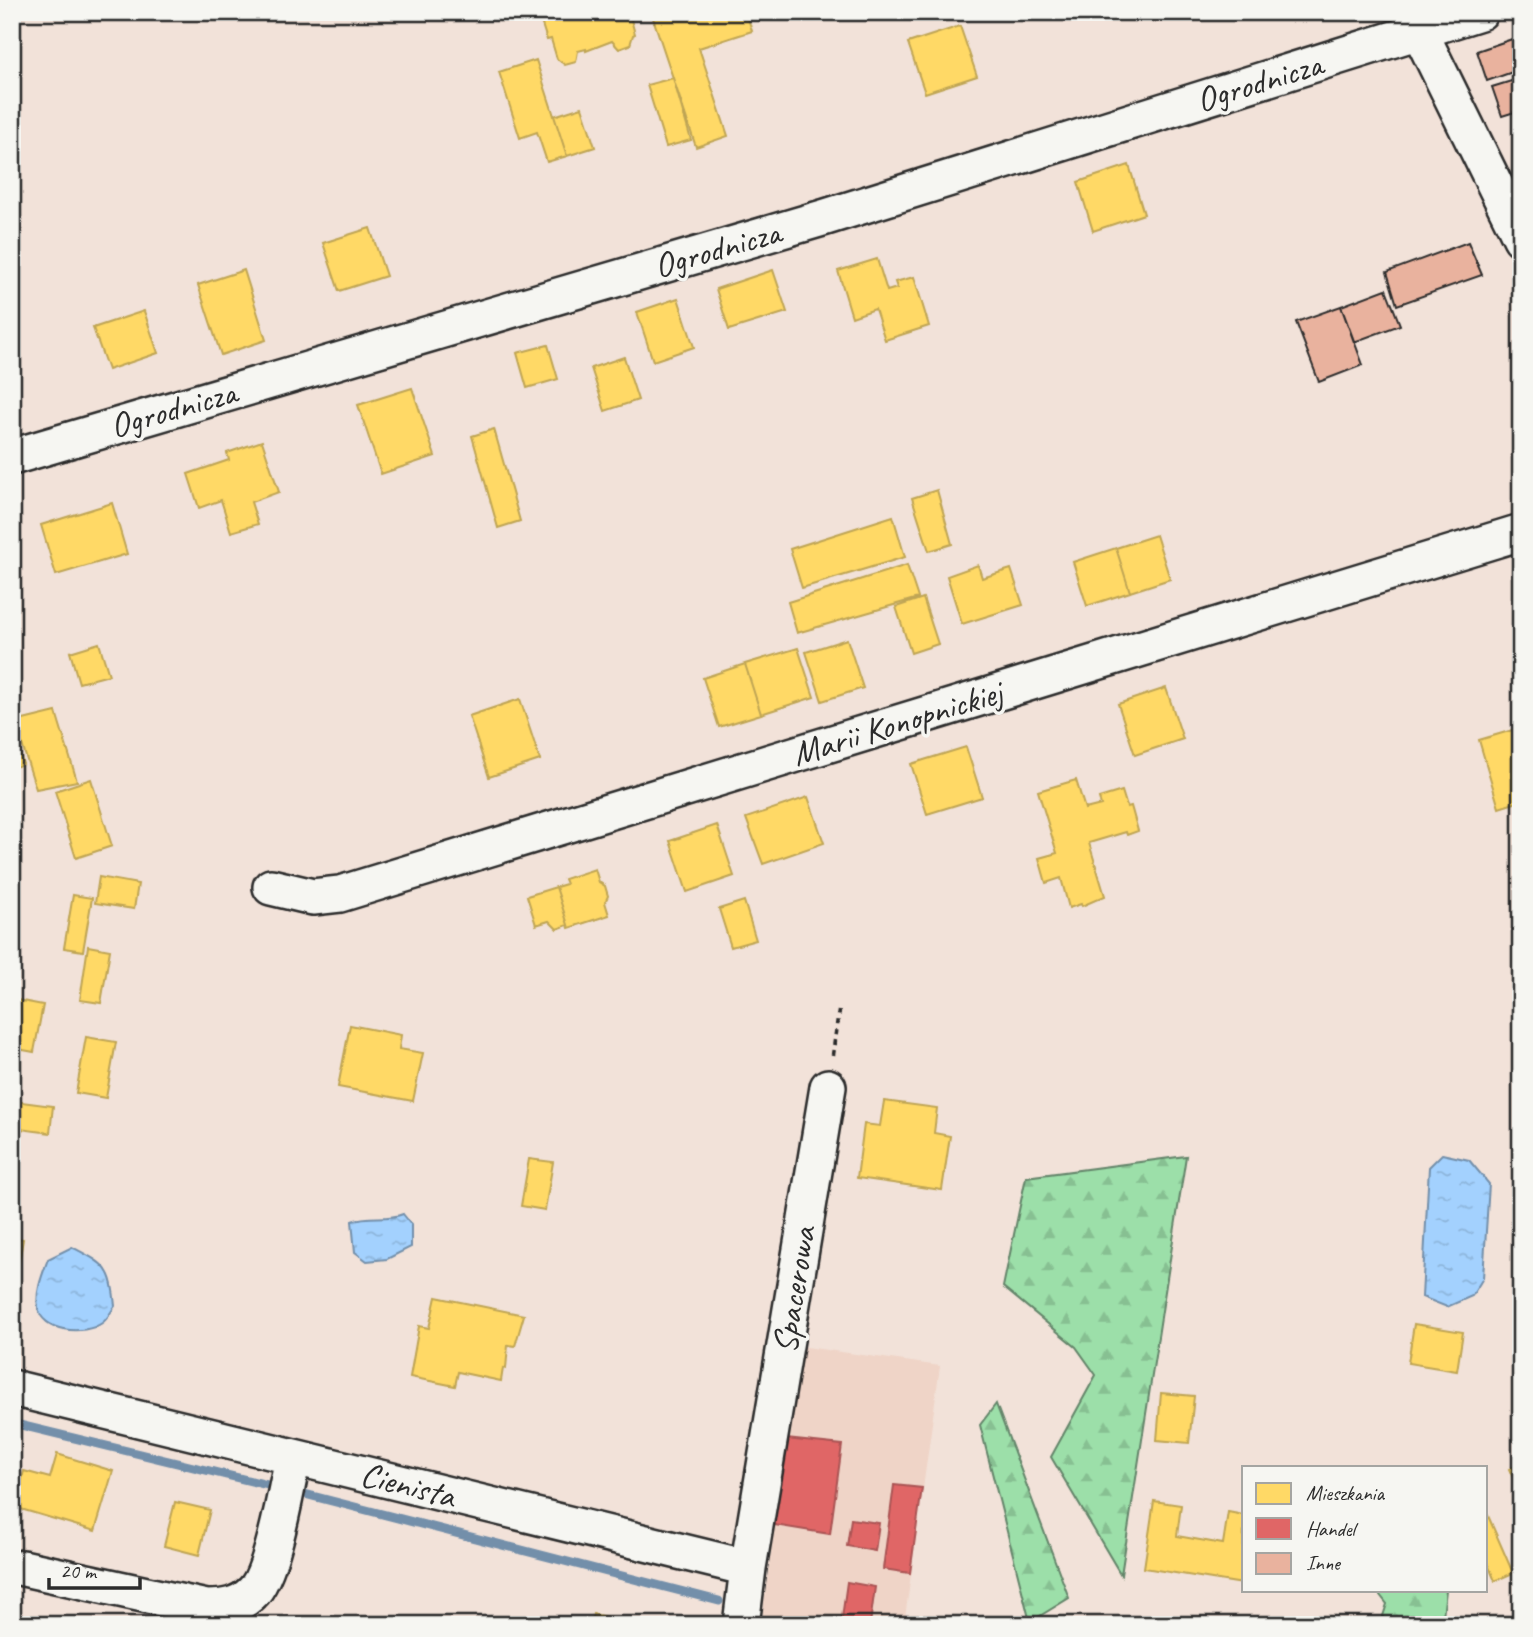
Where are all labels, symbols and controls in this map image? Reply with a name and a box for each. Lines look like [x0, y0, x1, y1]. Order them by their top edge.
street label: Ogrodnicza [1191, 41, 1330, 122]
street label: Ogrodnicza [649, 209, 788, 288]
street label: Ogrodnicza [105, 369, 244, 448]
street label: Marii Konopnickiej [787, 669, 1011, 776]
street label: Spacerowa [762, 1221, 827, 1357]
street label: Cienista [356, 1452, 462, 1519]
legend [1242, 1466, 1488, 1592]
text: Mieszkania [1306, 1480, 1386, 1506]
text: Handel [1306, 1516, 1359, 1542]
scale bar [49, 1546, 140, 1590]
text: Inne [1306, 1550, 1342, 1576]
text: 20 m [60, 1558, 98, 1584]

